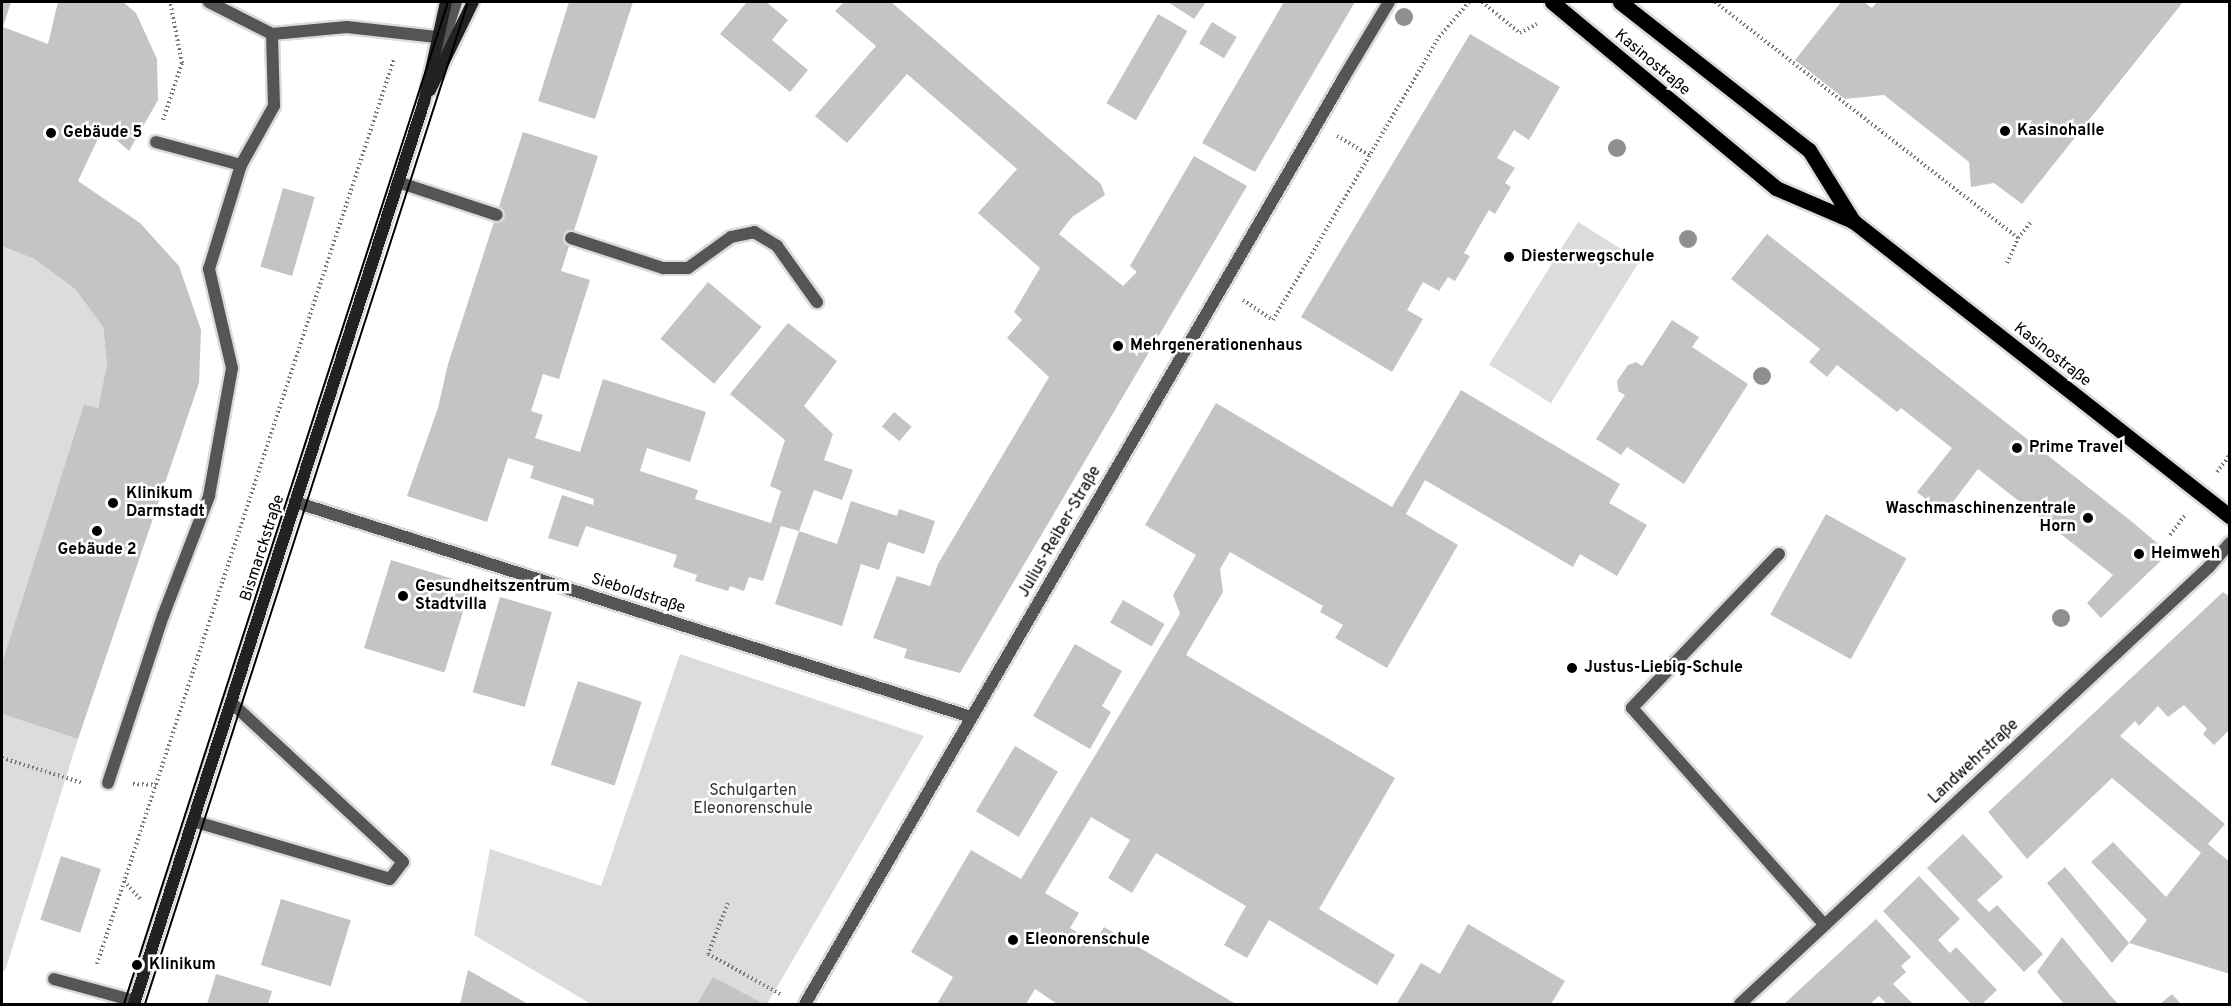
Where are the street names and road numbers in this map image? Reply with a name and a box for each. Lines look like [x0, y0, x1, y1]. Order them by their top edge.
street label: Kasinostraße [1610, 26, 1694, 100]
street label: Kasinostraße [2010, 319, 2094, 391]
street label: Julius-Reiber-Straße [1015, 463, 1105, 601]
street label: Bismarckstraße [237, 492, 289, 604]
street label: Sieboldstraße [588, 570, 688, 618]
street label: Landwehrstraße [1925, 716, 2023, 808]

